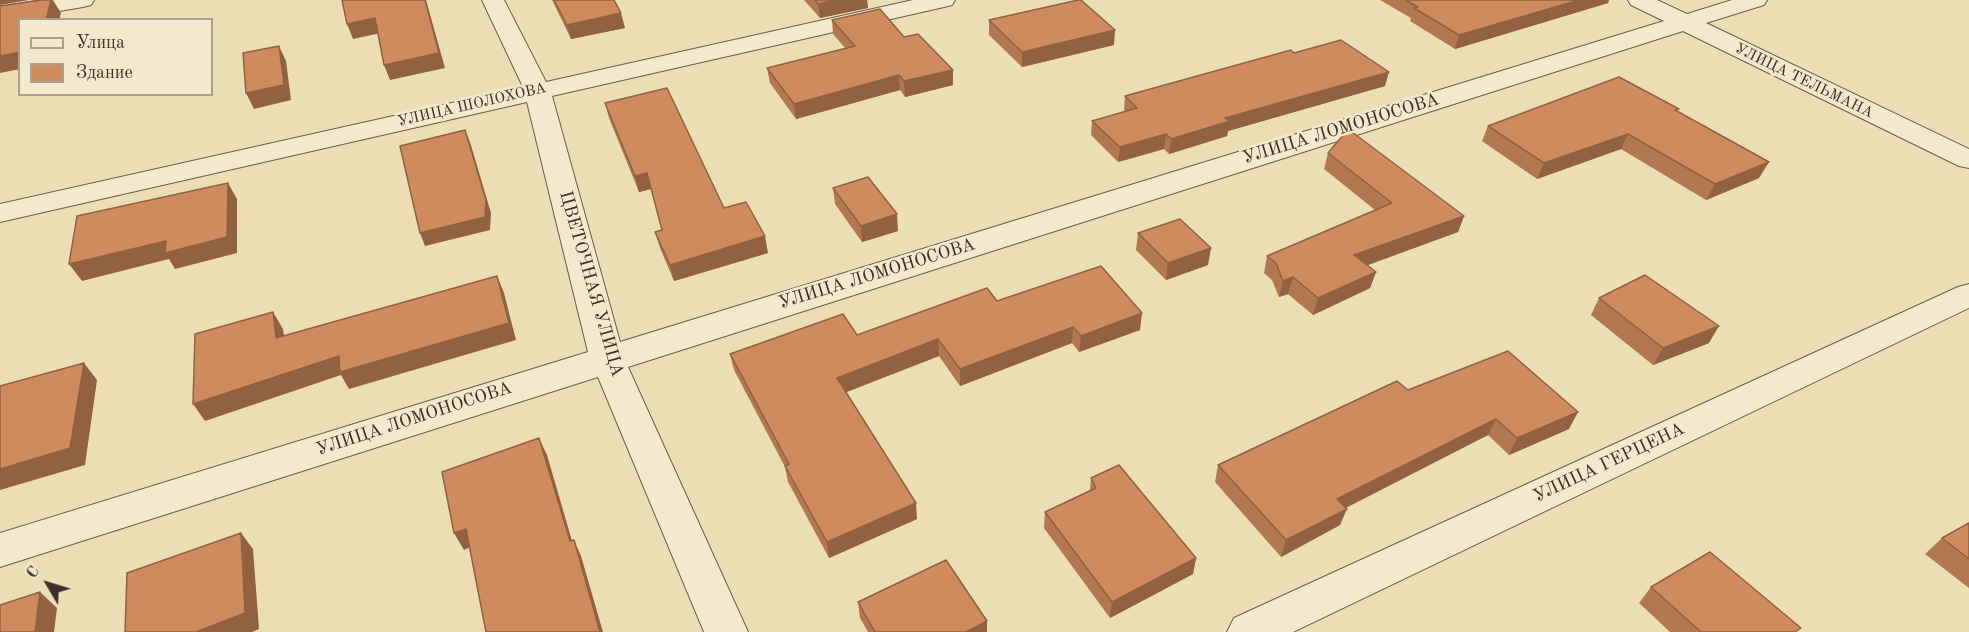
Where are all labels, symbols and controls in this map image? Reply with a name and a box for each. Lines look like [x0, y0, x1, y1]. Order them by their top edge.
legend [18, 18, 213, 96]
text: Улица [76, 34, 125, 52]
street label: УЛИЦА ТЕЛЬМАНА [1732, 40, 1876, 122]
text: Здание [76, 64, 133, 82]
street label: УЛИЦА ШОЛОХОВА [396, 79, 548, 131]
street label: УЛИЦА ЛОМОНОСОВА [1240, 89, 1442, 169]
street label: ЦВЕТОЧНАЯ УЛИЦА [554, 189, 628, 379]
street label: УЛИЦА ЛОМОНОСОВА [776, 234, 978, 314]
street label: УЛИЦА ЛОМОНОСОВА [313, 377, 515, 461]
street label: УЛИЦА ГЕРЦЕНА [1530, 418, 1688, 508]
north arrow [18, 554, 78, 614]
text: С [24, 564, 43, 582]

